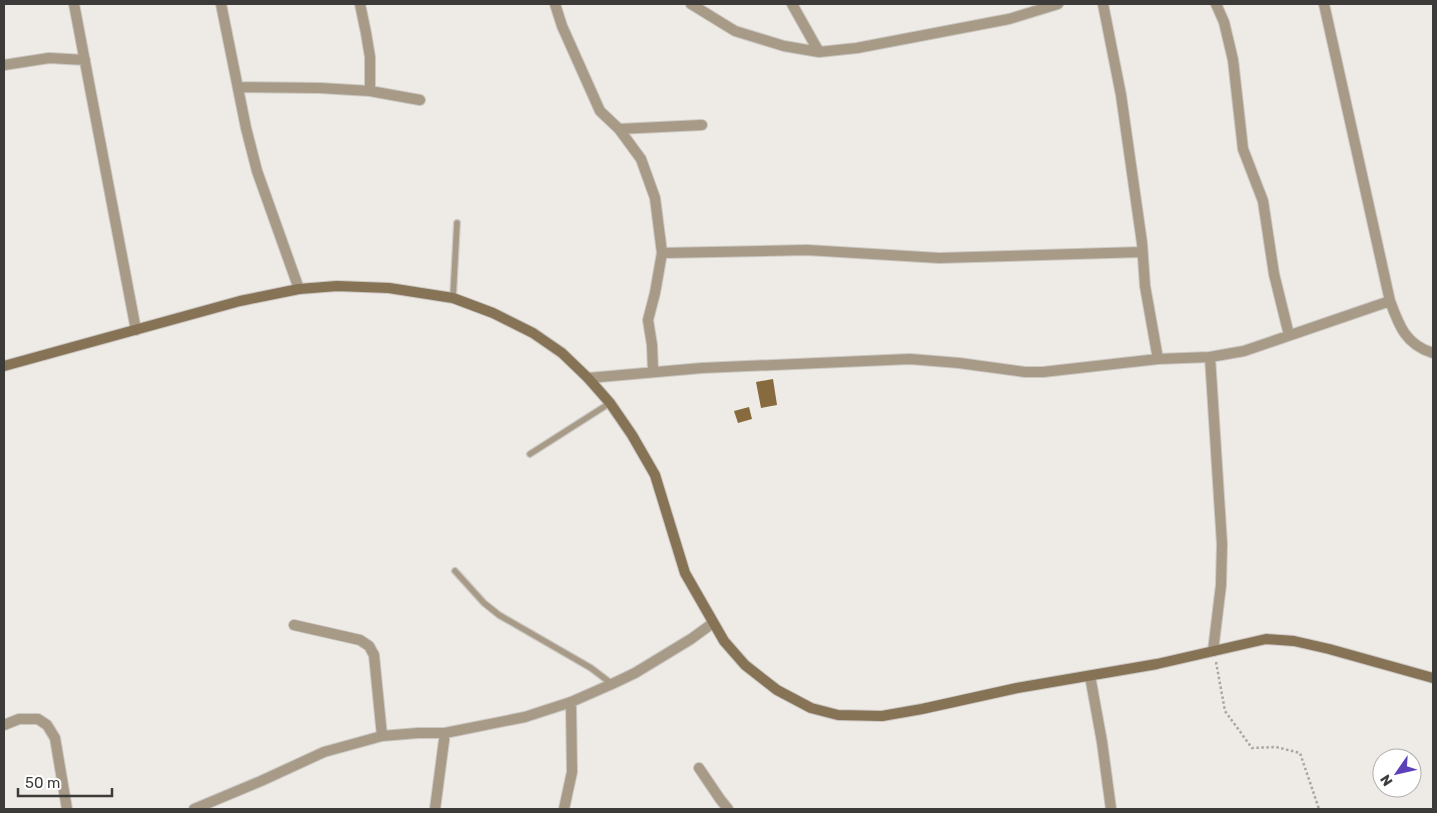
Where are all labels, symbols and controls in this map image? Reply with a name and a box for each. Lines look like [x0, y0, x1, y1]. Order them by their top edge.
north arrow [1372, 748, 1422, 798]
scale bar [18, 766, 111, 798]
text: N [1377, 771, 1397, 789]
text: 50 m [25, 774, 60, 792]

